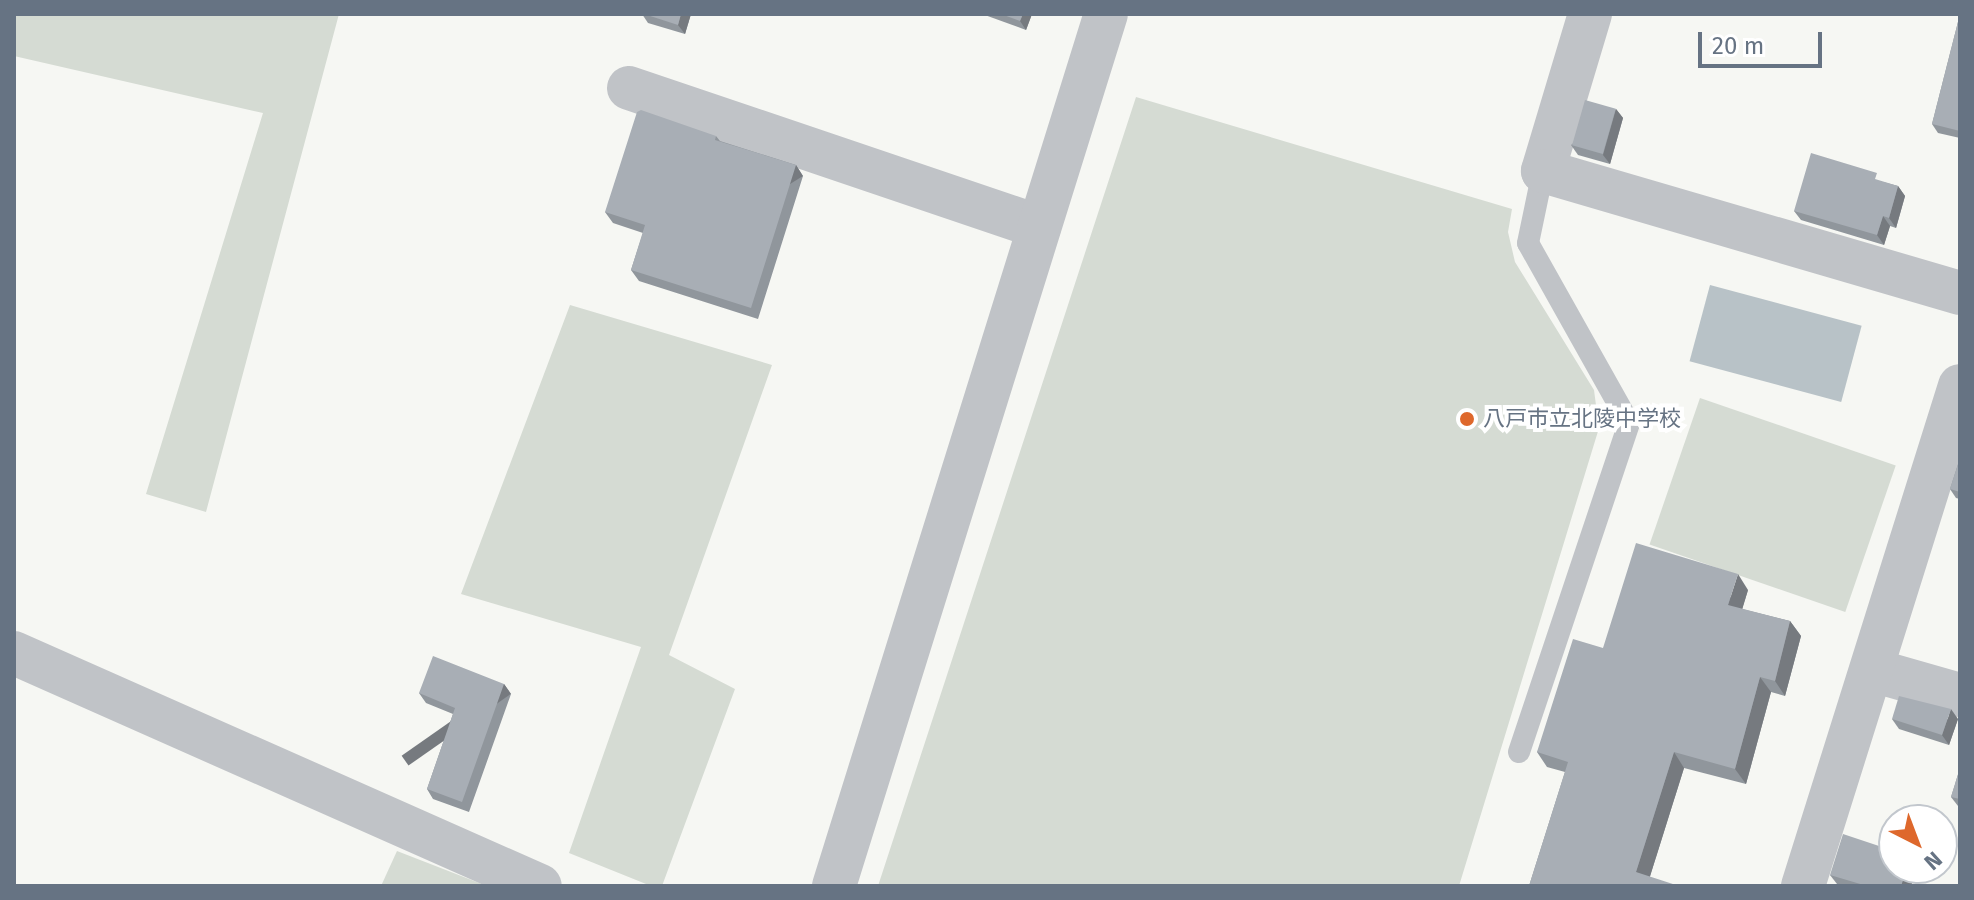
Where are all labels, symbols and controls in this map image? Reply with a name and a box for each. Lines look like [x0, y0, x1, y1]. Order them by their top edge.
scale bar [1702, 16, 1826, 66]
text: 20 m [1712, 32, 1764, 60]
place label: 八戸市立北陵中学校 [1483, 406, 1681, 432]
marker: 八戸市立北陵中学校 [1458, 410, 1476, 428]
north arrow [1878, 804, 1958, 884]
text: N [1919, 846, 1948, 876]

